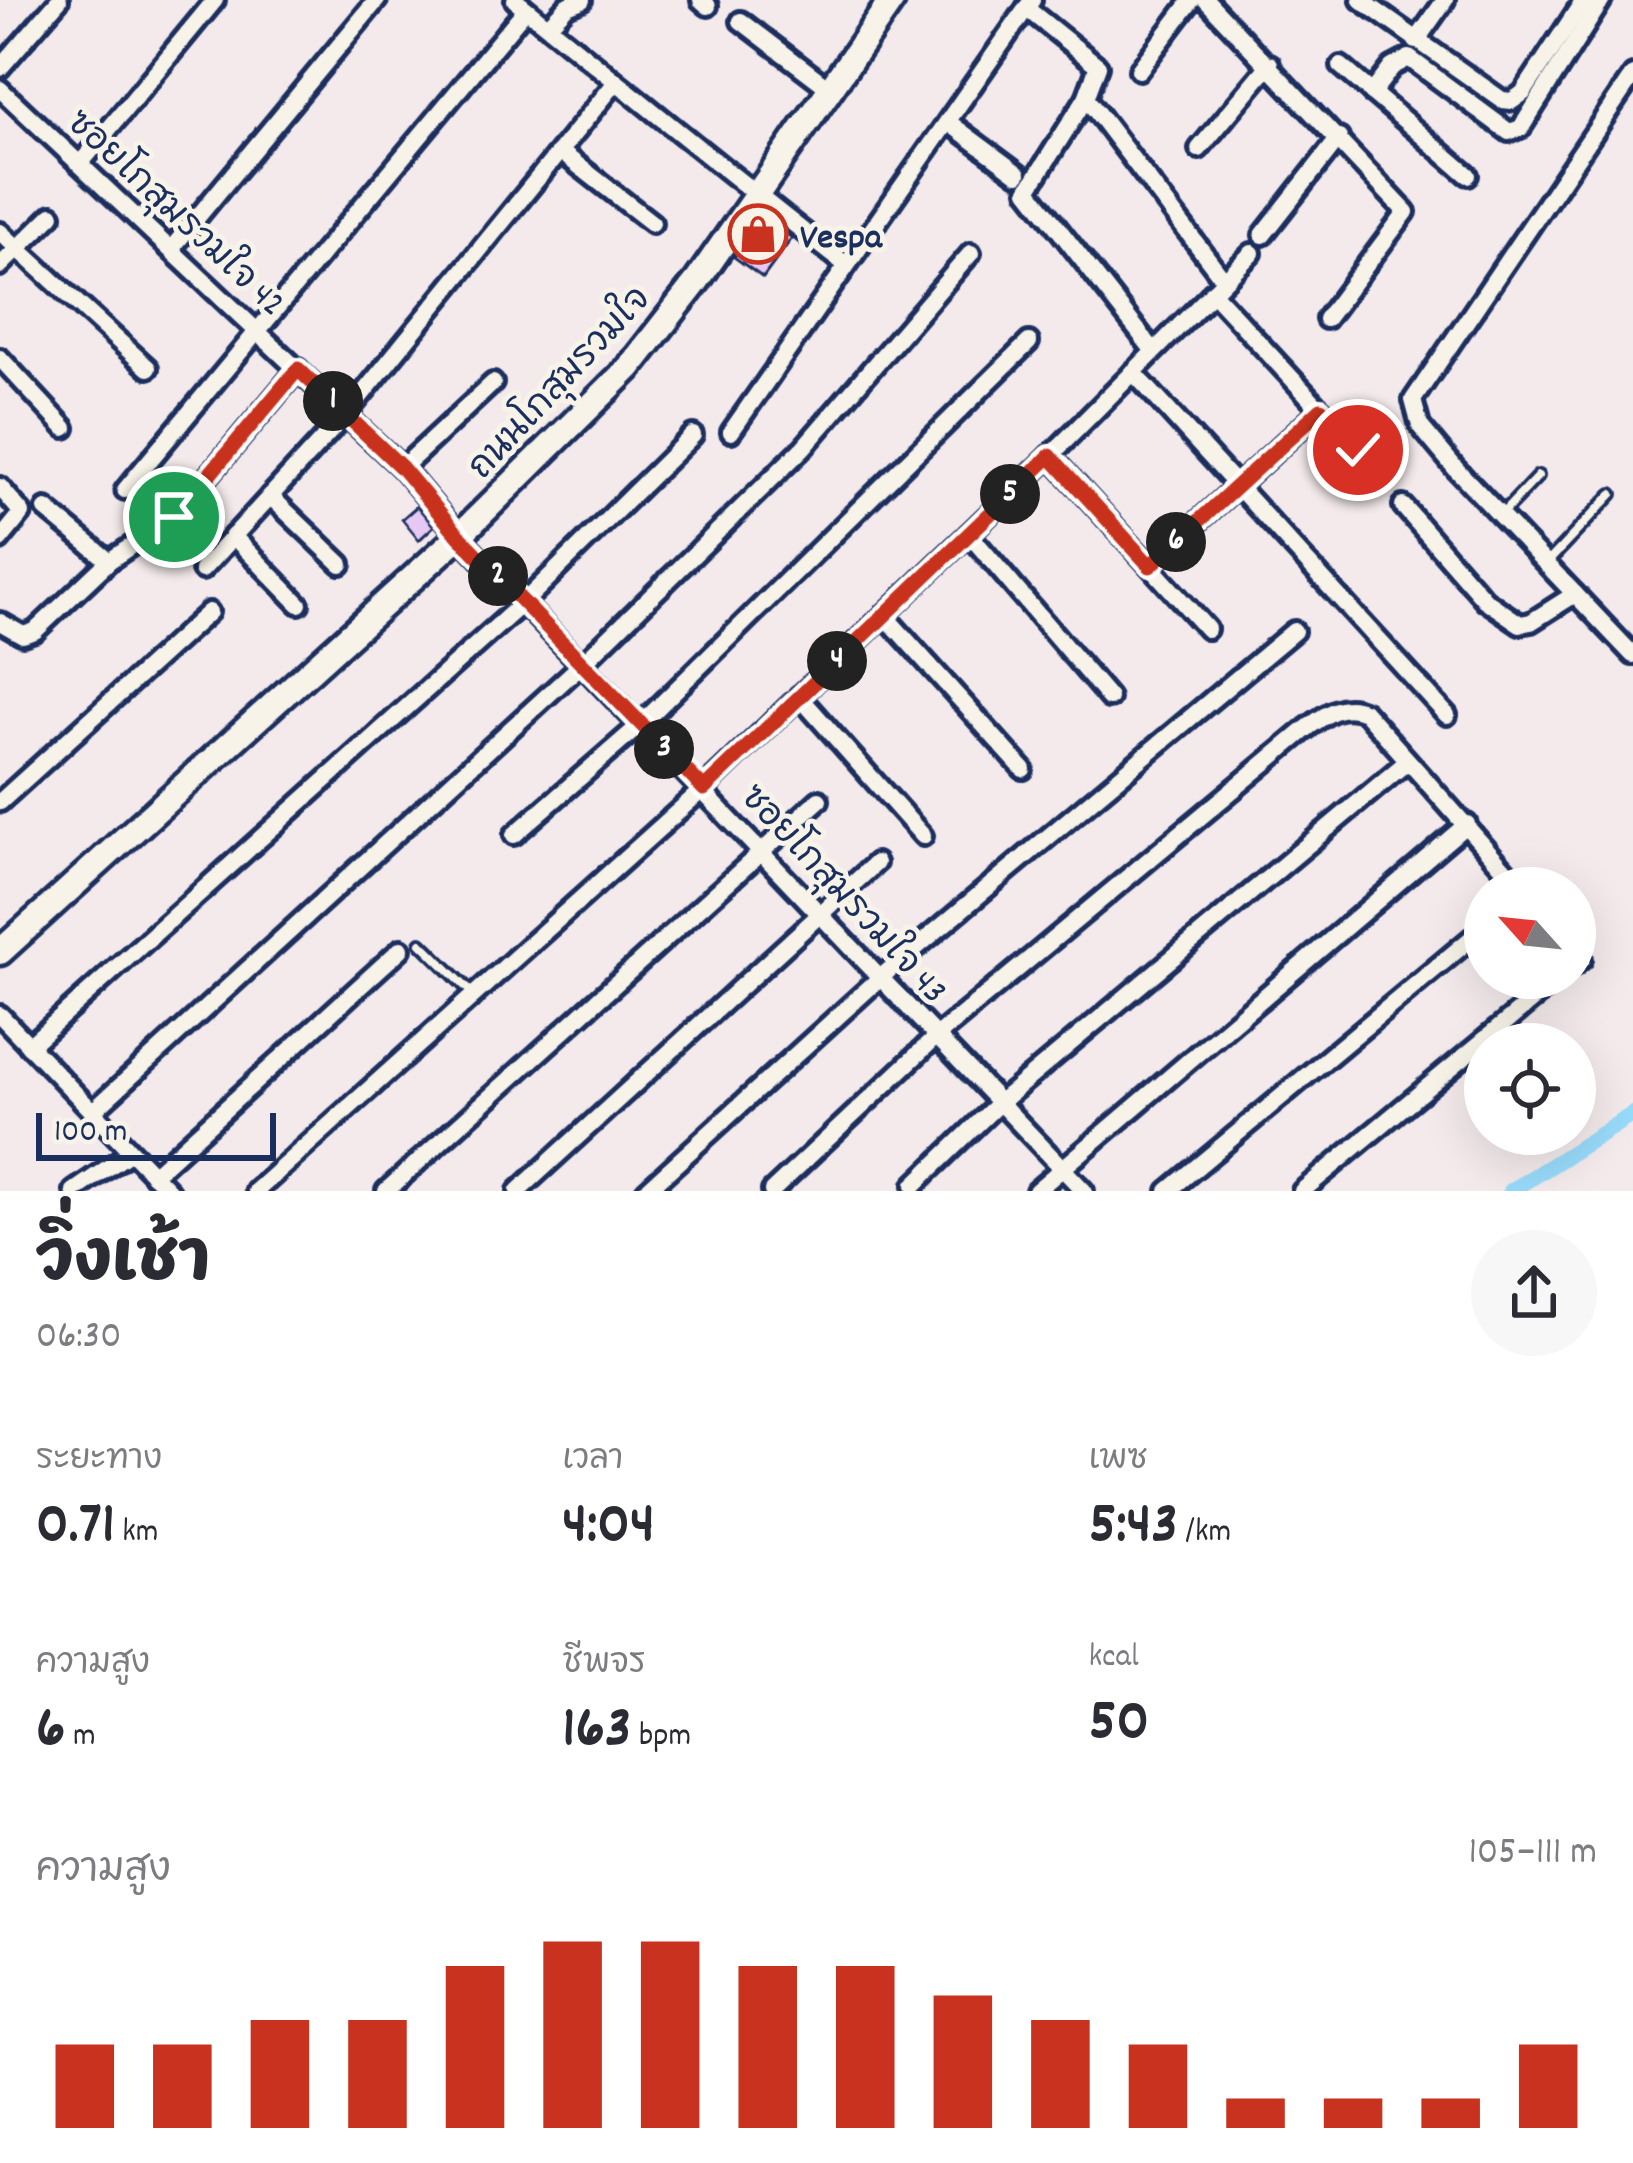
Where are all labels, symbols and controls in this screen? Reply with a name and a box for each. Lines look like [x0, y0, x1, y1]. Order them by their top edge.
street label: ซอยโกสุมรวมใจ 42 [53, 98, 297, 331]
shop icon: Vespa [727, 203, 789, 265]
place label: Vespa [800, 214, 883, 266]
street label: ถนนโกสุมรวมใจ [456, 275, 665, 493]
pin: 1 [303, 371, 363, 431]
text: 1 [329, 377, 337, 424]
pin [1307, 399, 1409, 501]
icon: check [1325, 417, 1391, 483]
pin: 5 [980, 464, 1040, 524]
pin [123, 466, 225, 568]
text: 5 [1002, 470, 1018, 517]
icon: arrive [141, 484, 207, 550]
pin: 6 [1146, 512, 1206, 572]
text: 6 [1168, 518, 1184, 565]
pin: 2 [468, 546, 528, 606]
text: 2 [491, 552, 505, 599]
pin: 4 [807, 631, 867, 691]
text: 4 [830, 637, 844, 684]
pin: 3 [634, 719, 694, 779]
text: 3 [657, 725, 671, 772]
street label: ซอยโกสุมรวมใจ 43 [726, 773, 959, 1017]
north arrow [1464, 867, 1596, 999]
map controls [1464, 867, 1596, 1155]
button: locate [1464, 1023, 1596, 1155]
scale bar [36, 1107, 276, 1160]
text: 100 m [54, 1110, 127, 1157]
text: วิ่งเช้า [36, 1219, 210, 1313]
button: share [1471, 1230, 1597, 1356]
text: 06:30 [36, 1311, 121, 1366]
text: ระยะทาง [36, 1438, 162, 1485]
text: เวลา [562, 1438, 623, 1485]
text: เพซ [1089, 1438, 1147, 1485]
text: 0.71 [36, 1485, 115, 1571]
text: 4:04 [562, 1485, 655, 1571]
text: 5:43 [1089, 1485, 1178, 1571]
text: km [115, 1510, 159, 1557]
text: /km [1178, 1510, 1231, 1557]
text: kcal [1089, 1635, 1139, 1682]
text: ความสูง [36, 1642, 150, 1689]
text: ชีพจร [562, 1642, 646, 1689]
text: 50 [1089, 1682, 1149, 1768]
text: 6 [36, 1689, 65, 1775]
text: 163 [562, 1689, 632, 1775]
text: m [65, 1714, 96, 1761]
text: bpm [632, 1714, 691, 1761]
text: 105–111 m [1468, 1827, 1597, 1882]
text: ความสูง [36, 1845, 171, 1900]

